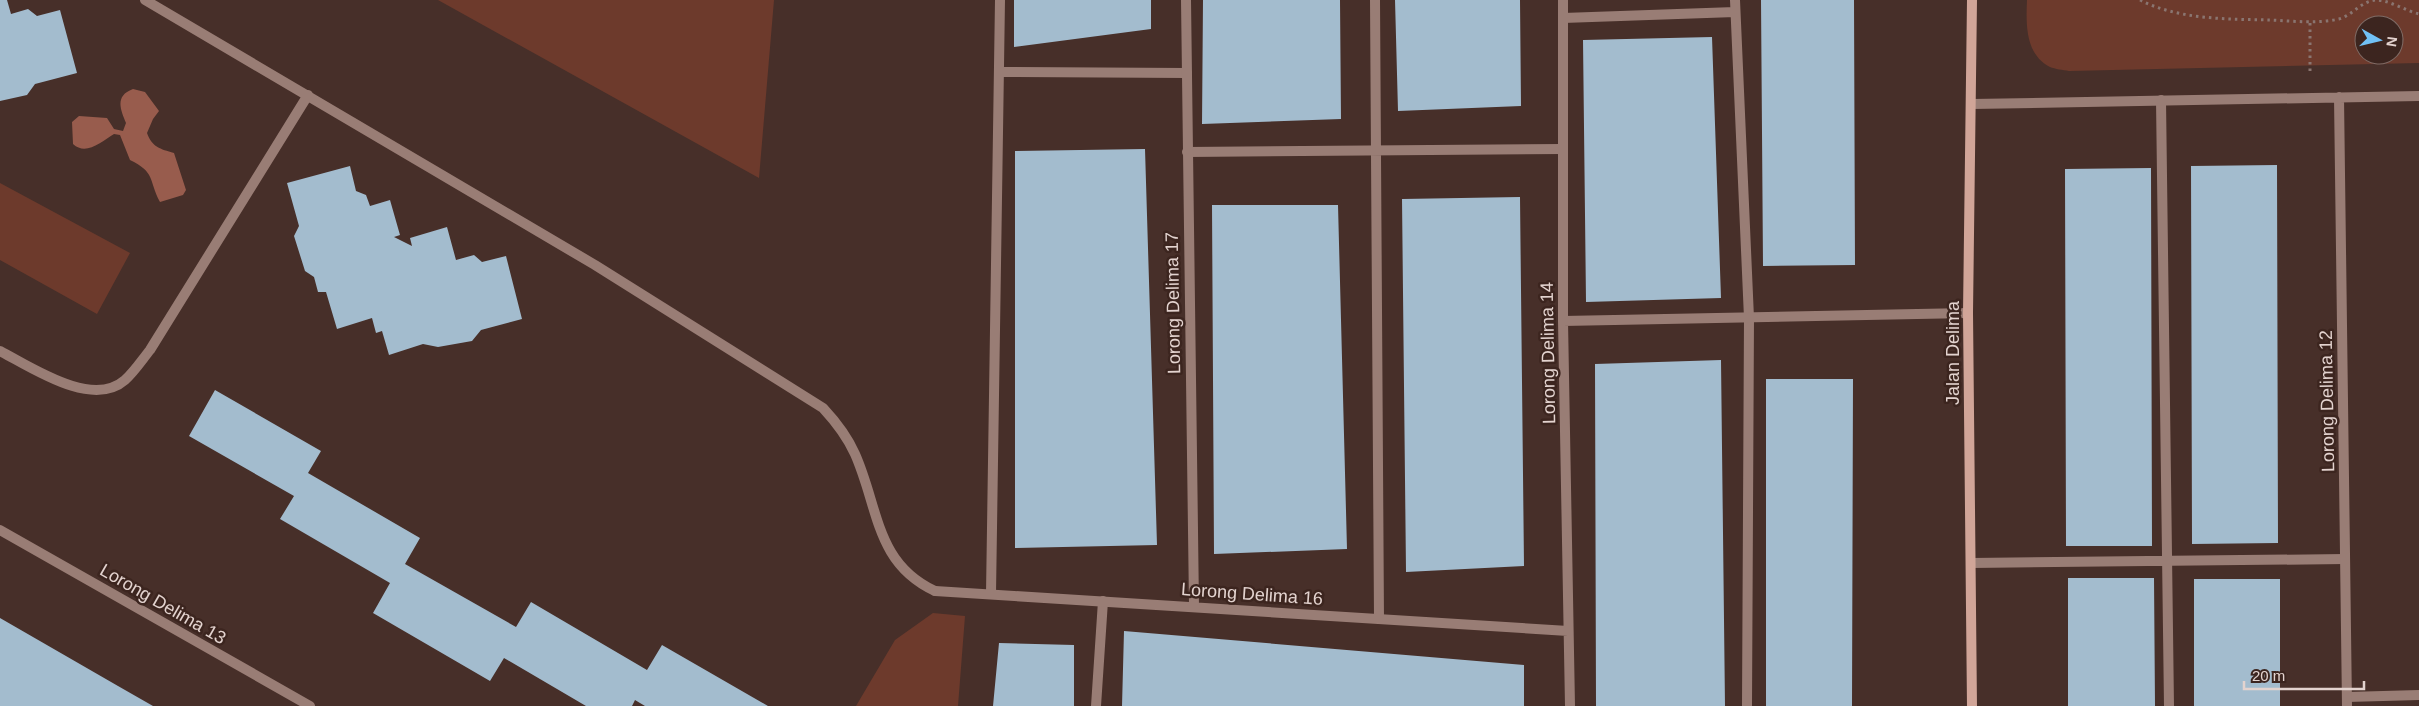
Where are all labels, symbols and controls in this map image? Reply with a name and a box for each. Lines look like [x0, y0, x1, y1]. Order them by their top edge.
north arrow [2354, 15, 2404, 65]
text: N [2383, 36, 2401, 48]
street label: Lorong Delima 17 [1162, 232, 1184, 374]
street label: Lorong Delima 14 [1537, 282, 1559, 424]
street label: Jalan Delima [1943, 300, 1963, 405]
street label: Lorong Delima 12 [2316, 330, 2338, 472]
street label: Lorong Delima 13 [96, 560, 230, 648]
street label: Lorong Delima 16 [1180, 579, 1324, 609]
scale bar [2244, 658, 2364, 690]
text: 20 m [2252, 667, 2285, 684]

